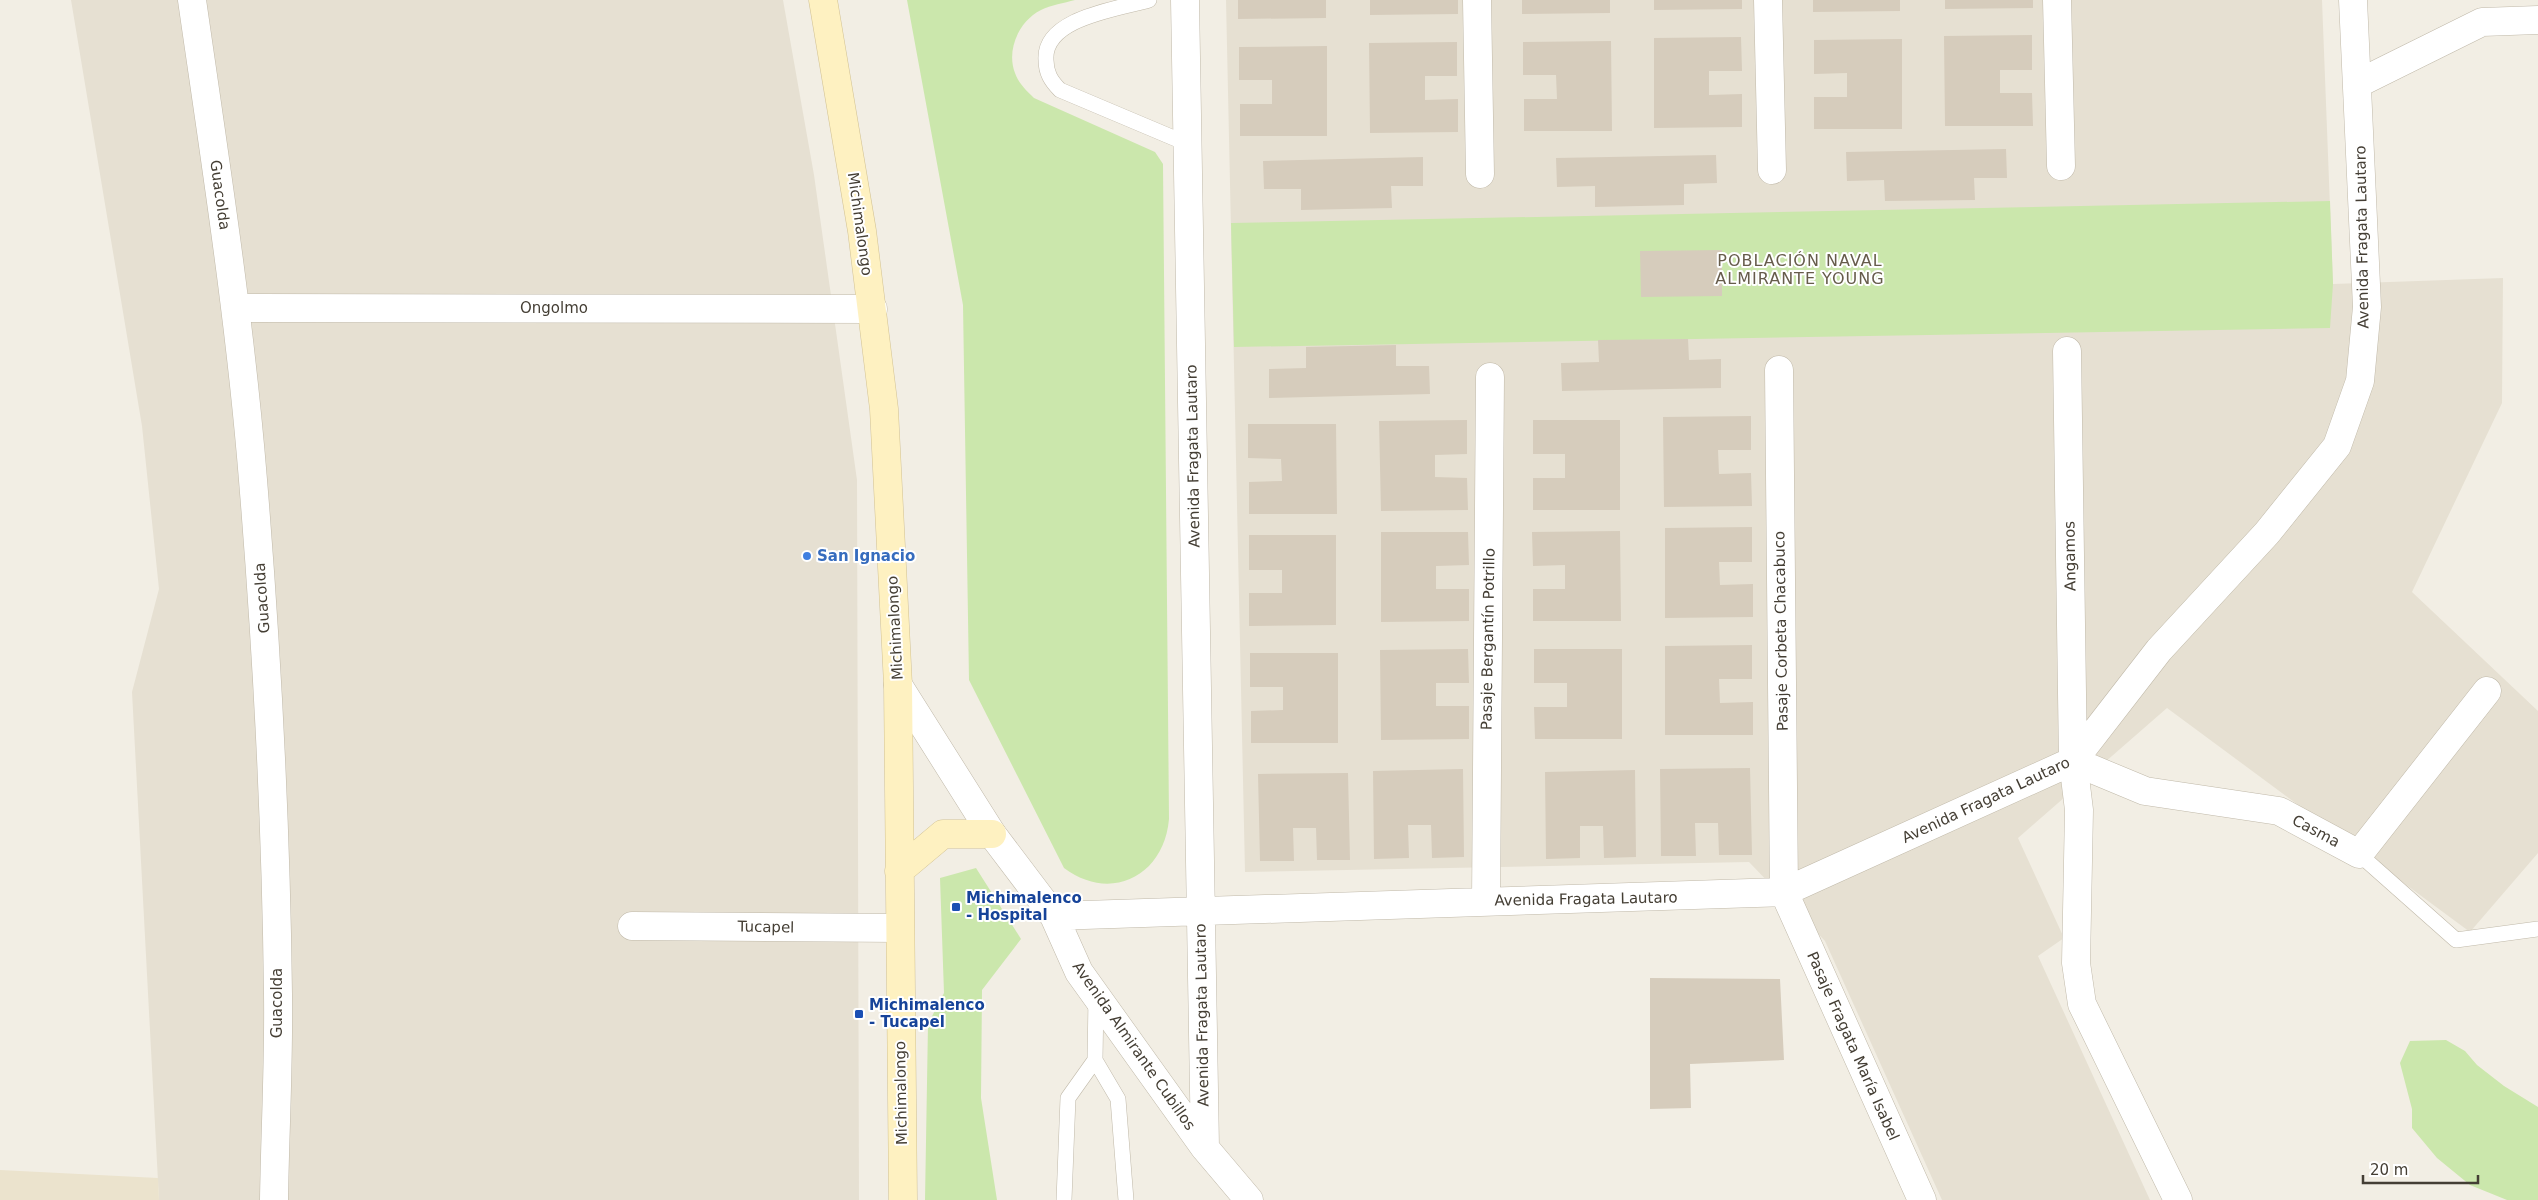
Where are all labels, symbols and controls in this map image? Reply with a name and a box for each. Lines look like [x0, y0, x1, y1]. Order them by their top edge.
street label: Avenida Fragata Lautaro [2351, 145, 2373, 329]
street label: Guacolda [206, 159, 234, 231]
street label: Michimalongo [844, 171, 876, 277]
district label: POBLACIÓN NAVAL ALMIRANTE YOUNG [1715, 251, 1885, 288]
street label: Ongolmo [520, 299, 588, 317]
street label: Avenida Fragata Lautaro [1182, 364, 1204, 548]
street label: Angamos [2060, 521, 2080, 591]
street label: Pasaje Corbeta Chacabuco [1770, 531, 1792, 731]
place label: San Ignacio [817, 547, 915, 565]
street label: Pasaje Bergantín Potrillo [1477, 548, 1499, 730]
marker: San Ignacio [801, 550, 813, 562]
street label: Guacolda [251, 562, 273, 634]
street label: Michimalongo [883, 575, 907, 681]
street label: Avenida Fragata Lautaro [1899, 753, 2073, 847]
street label: Casma [2289, 811, 2343, 851]
street label: Avenida Fragata Lautaro [1494, 888, 1678, 910]
place label: Michimalenco - Hospital [966, 889, 1082, 924]
marker: Michimalenco - Hospital [950, 901, 962, 913]
street label: Tucapel [736, 917, 795, 936]
street label: Avenida Fragata Lautaro [1191, 923, 1213, 1107]
street label: Pasaje Fragata María Isabel [1803, 949, 1903, 1143]
street label: Avenida Almirante Cubillos [1069, 958, 1199, 1134]
street label: Guacolda [268, 968, 286, 1038]
place label: Michimalenco - Tucapel [869, 996, 985, 1031]
marker: Michimalenco - Tucapel [853, 1008, 865, 1020]
street label: Michimalongo [891, 1041, 911, 1145]
scale bar [2363, 1152, 2478, 1184]
text: 20 m [2370, 1161, 2408, 1179]

